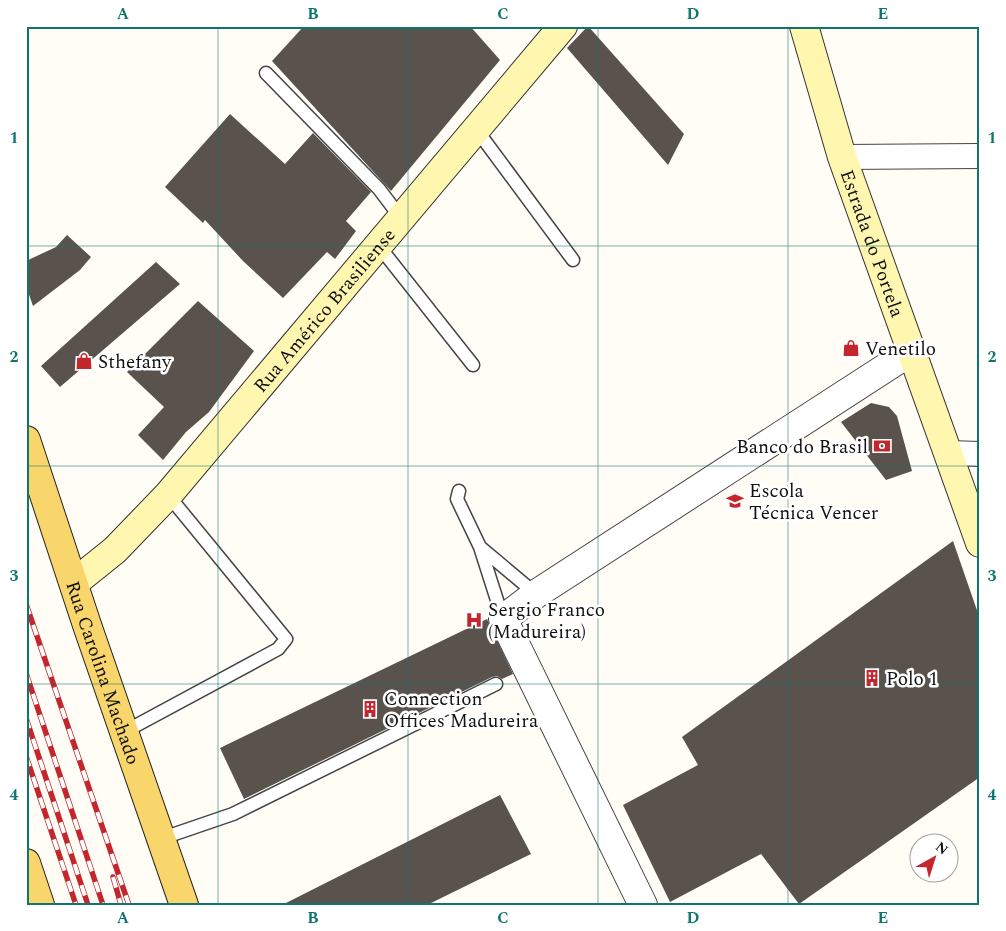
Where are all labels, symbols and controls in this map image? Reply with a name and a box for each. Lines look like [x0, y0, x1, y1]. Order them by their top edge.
text: A [117, 2, 130, 26]
text: B [307, 2, 319, 26]
text: C [497, 2, 509, 26]
text: D [687, 2, 700, 26]
text: E [878, 2, 888, 26]
text: 1 [10, 126, 18, 150]
text: 1 [988, 126, 996, 150]
street label: Estrada do Portela [832, 166, 911, 322]
street label: Rua Américo Brasiliense [247, 222, 403, 400]
place label: Venetilo [865, 335, 936, 364]
shop icon: Venetilo [841, 338, 861, 358]
text: 2 [10, 345, 19, 369]
text: 2 [988, 345, 997, 369]
place label: Sthefany [98, 348, 172, 377]
shop icon: Sthefany [74, 351, 94, 371]
place label: Banco do Brasil [736, 433, 868, 462]
bank icon: Banco do Brasil [872, 436, 892, 456]
place label: Escola Técnica Vencer [749, 477, 879, 528]
school or university icon: Escola Técnica Vencer [725, 491, 745, 511]
text: 3 [10, 564, 19, 588]
text: 3 [988, 564, 997, 588]
street label: Rua Carolina Machado [57, 577, 147, 769]
place label: Sergio Franco (Madureira) [488, 596, 605, 647]
hospital icon: Sergio Franco (Madureira) [464, 610, 484, 630]
place label: Polo 1 [886, 665, 938, 694]
building icon: Polo 1 [862, 668, 882, 688]
place label: Connection Offices Madureira [384, 685, 539, 736]
building icon: Connection Offices Madureira [360, 699, 380, 719]
text: 4 [10, 783, 19, 807]
text: 4 [988, 783, 997, 807]
north arrow [908, 834, 958, 884]
text: N [931, 837, 953, 860]
text: A [117, 906, 130, 930]
text: B [307, 906, 319, 930]
text: C [497, 906, 509, 930]
text: D [687, 906, 700, 930]
text: E [878, 906, 888, 930]

